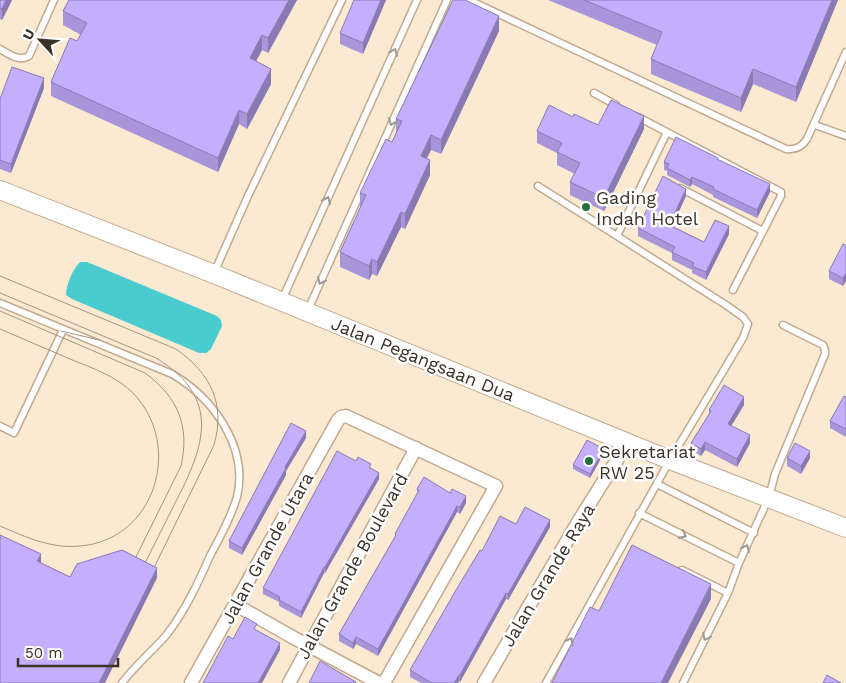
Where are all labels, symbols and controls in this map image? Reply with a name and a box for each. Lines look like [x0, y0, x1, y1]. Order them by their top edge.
north arrow [15, 15, 65, 65]
text: U [19, 26, 38, 42]
one-way arrow [387, 48, 397, 57]
one-way arrow [388, 117, 399, 126]
place label: Gading Indah Hotel [596, 187, 699, 229]
one-way arrow [321, 196, 331, 205]
marker: Gading Indah Hotel [580, 201, 592, 213]
one-way arrow [316, 276, 327, 285]
street label: Jalan Pegangsaan Dua [328, 313, 518, 405]
place label: Sekretariat RW 25 [599, 441, 696, 483]
marker: Sekretariat RW 25 [583, 455, 595, 467]
street label: Jalan Grande Utara [217, 469, 317, 627]
street label: Jalan Grande Boulevard [292, 469, 412, 663]
street label: Jalan Grande Raya [497, 500, 599, 650]
one-way arrow [678, 529, 687, 539]
one-way arrow [740, 544, 751, 553]
one-way arrow [702, 631, 712, 640]
scale bar [18, 636, 118, 668]
one-way arrow [564, 637, 574, 646]
text: 50 m [25, 644, 62, 662]

